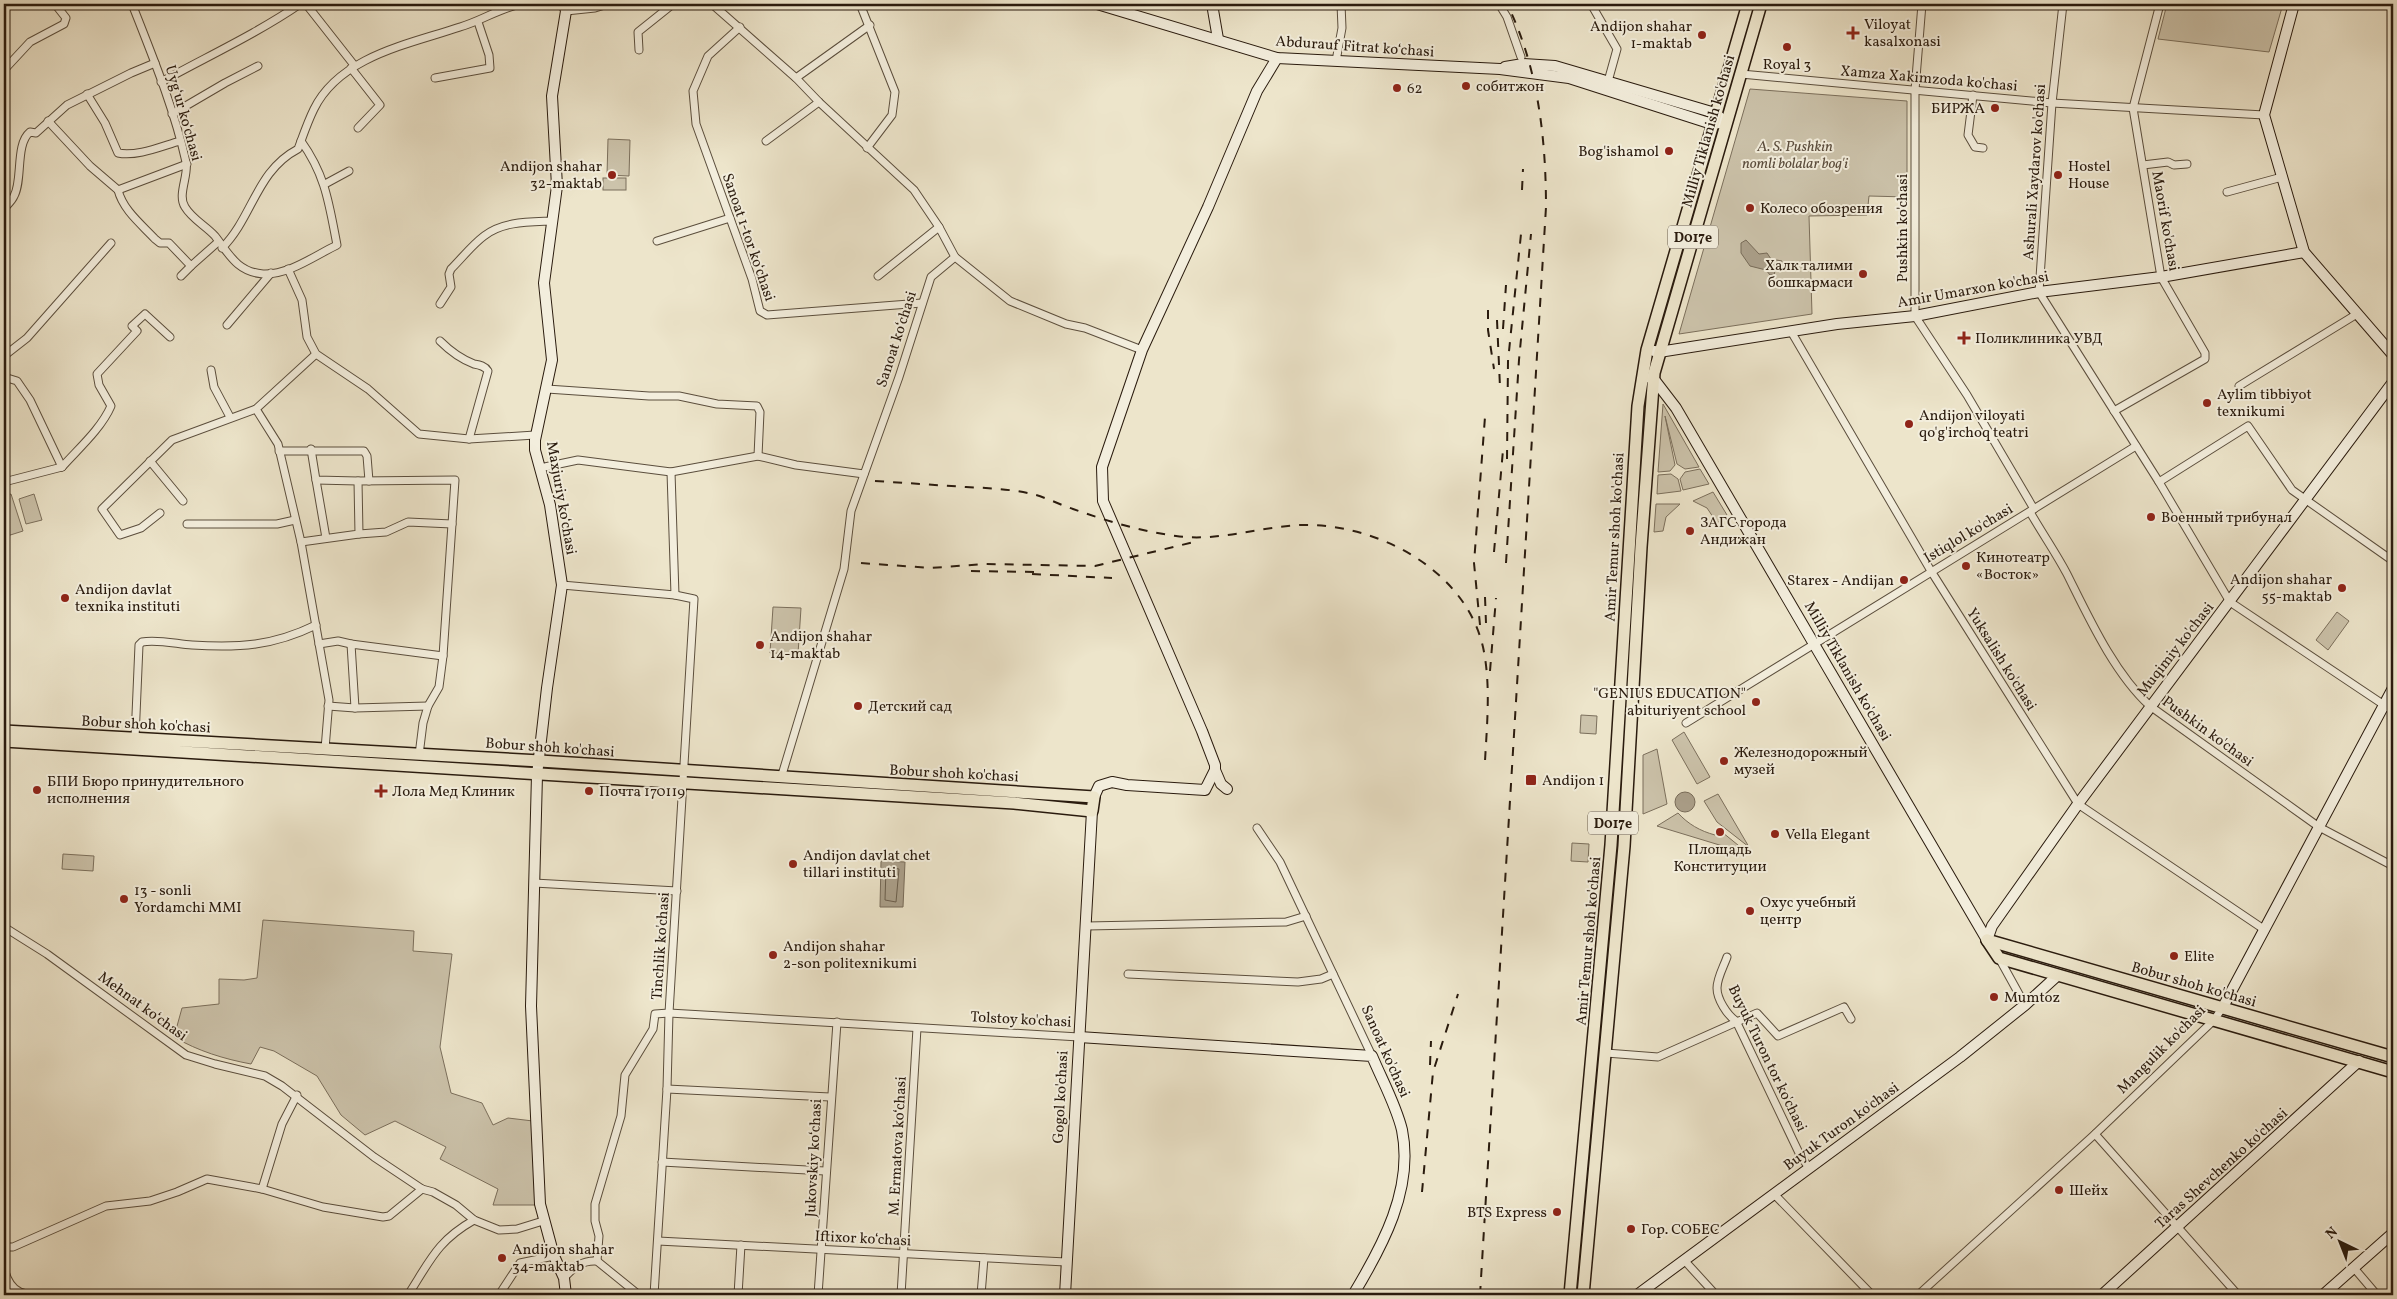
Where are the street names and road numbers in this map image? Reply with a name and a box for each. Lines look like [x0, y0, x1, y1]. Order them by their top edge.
street label: Abdurauf Fitrat koʻchasi [1275, 31, 1435, 64]
street label: Milliy Tiklanish ko'chasi [1678, 53, 1741, 210]
street label: Xamza Xakimzoda ko'chasi [1839, 61, 2018, 98]
street label: Uygʻur koʻchasi [159, 63, 206, 164]
street label: Ashurali Xaydarov ko'chasi [2019, 83, 2052, 261]
street label: Maorif ko'chasi [2145, 170, 2184, 273]
street label: Sanoat 1-tor ko‘chasi [716, 171, 779, 304]
street label: Pushkin ko'chasi [1893, 174, 1914, 282]
road number: D017e [1668, 226, 1718, 248]
street label: Amir Umarxon ko'chasi [1896, 267, 2051, 314]
street label: Sanoat koʻchasi [872, 289, 923, 390]
street label: Maxjuriy koʻchasi [540, 440, 581, 557]
street label: Amir Temur shoh ko'chasi [1601, 452, 1630, 622]
street label: Istiqlol ko'chasi [1920, 499, 2017, 569]
street label: Milliy Tiklanish ko'chasi [1798, 598, 1895, 745]
street label: Muqimiy ko'chasi [2133, 598, 2220, 702]
street label: Yuksalish ko'chasi [1961, 604, 2041, 715]
street label: Pushkin ko'chasi [2157, 692, 2257, 773]
street label: Bobur shoh ko'chasi [81, 712, 211, 739]
street label: Bobur shoh ko'chasi [485, 734, 615, 763]
street label: Bobur shoh ko'chasi [889, 761, 1019, 788]
road number: D017e [1588, 811, 1638, 834]
street label: Amir Temur shoh ko'chasi [1572, 856, 1607, 1026]
street label: Tinchlik ko'chasi [647, 891, 676, 1001]
street label: Bobur shoh ko'chasi [2128, 958, 2259, 1013]
street label: Mehnat koʻchasi [93, 968, 191, 1047]
street label: Buyuk Turon tor ko'chasi [1722, 982, 1811, 1136]
street label: Mangulik ko'chasi [2113, 1001, 2211, 1099]
street label: Sanoat ko'chasi [1355, 1002, 1414, 1101]
street label: Tolstoy ko'chasi [970, 1007, 1072, 1034]
street label: Gogol ko'chasi [1049, 1050, 1074, 1144]
street label: M. Ermatova koʻchasi [884, 1076, 913, 1216]
street label: Buyuk Turon ko'chasi [1780, 1078, 1904, 1176]
street label: Jukovskiy koʻchasi [801, 1098, 828, 1218]
street label: Taras Shevchenko ko'chasi [2151, 1104, 2293, 1234]
street label: Iftixor koʻchasi [814, 1226, 912, 1253]

